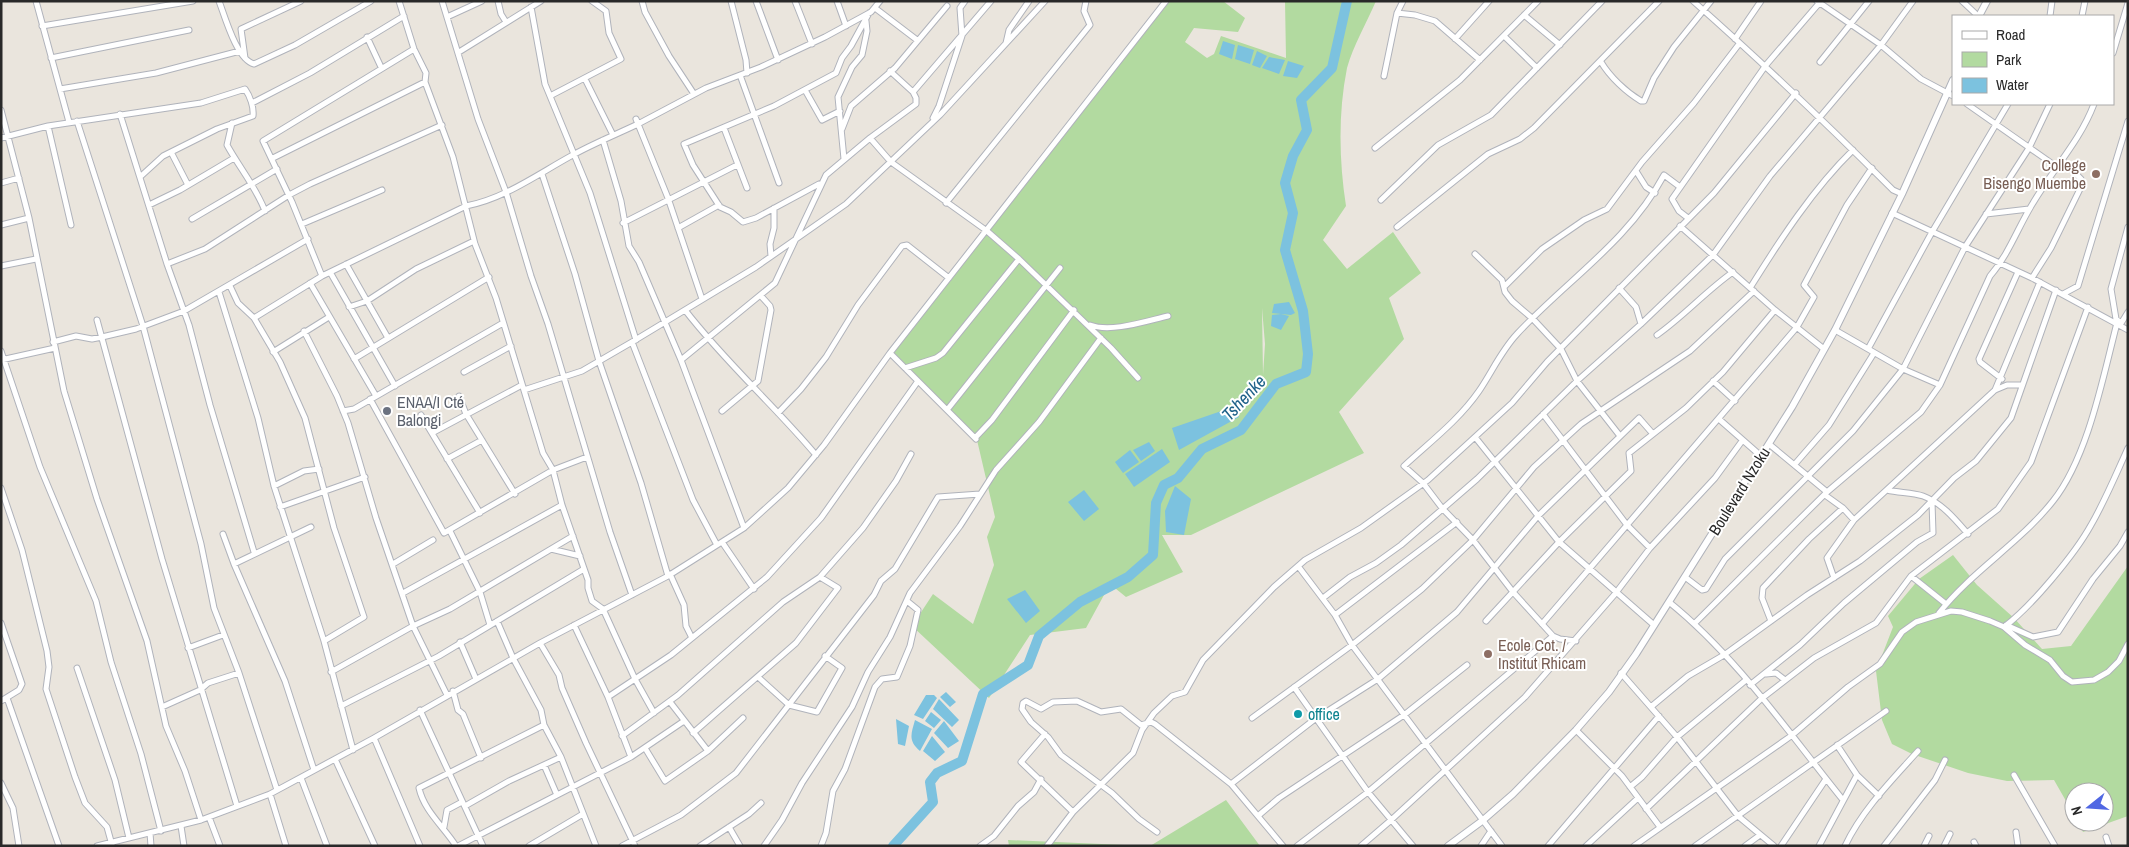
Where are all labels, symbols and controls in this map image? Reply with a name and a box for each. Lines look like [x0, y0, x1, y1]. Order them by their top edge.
legend [1952, 15, 2114, 105]
text: Road [1996, 24, 2025, 45]
text: Park [1996, 49, 2022, 70]
text: Water [1996, 74, 2028, 95]
place label: College Bisengo Muembe [1983, 154, 2086, 194]
marker: College Bisengo Muembe [2090, 168, 2102, 180]
water label: Tshenke [1216, 369, 1271, 426]
place label: ENAA/I Cté Balongi [397, 391, 464, 431]
marker: ENAA/I Cté Balongi [381, 405, 393, 417]
street label: Boulevard Nzoku [1703, 443, 1775, 539]
place label: Ecole Cot. / Institut Rhicam [1498, 634, 1586, 674]
marker: Ecole Cot. / Institut Rhicam [1482, 648, 1494, 660]
place label: office [1308, 703, 1340, 725]
marker: office [1292, 708, 1304, 720]
north arrow [2064, 782, 2114, 832]
text: N [2067, 804, 2086, 817]

